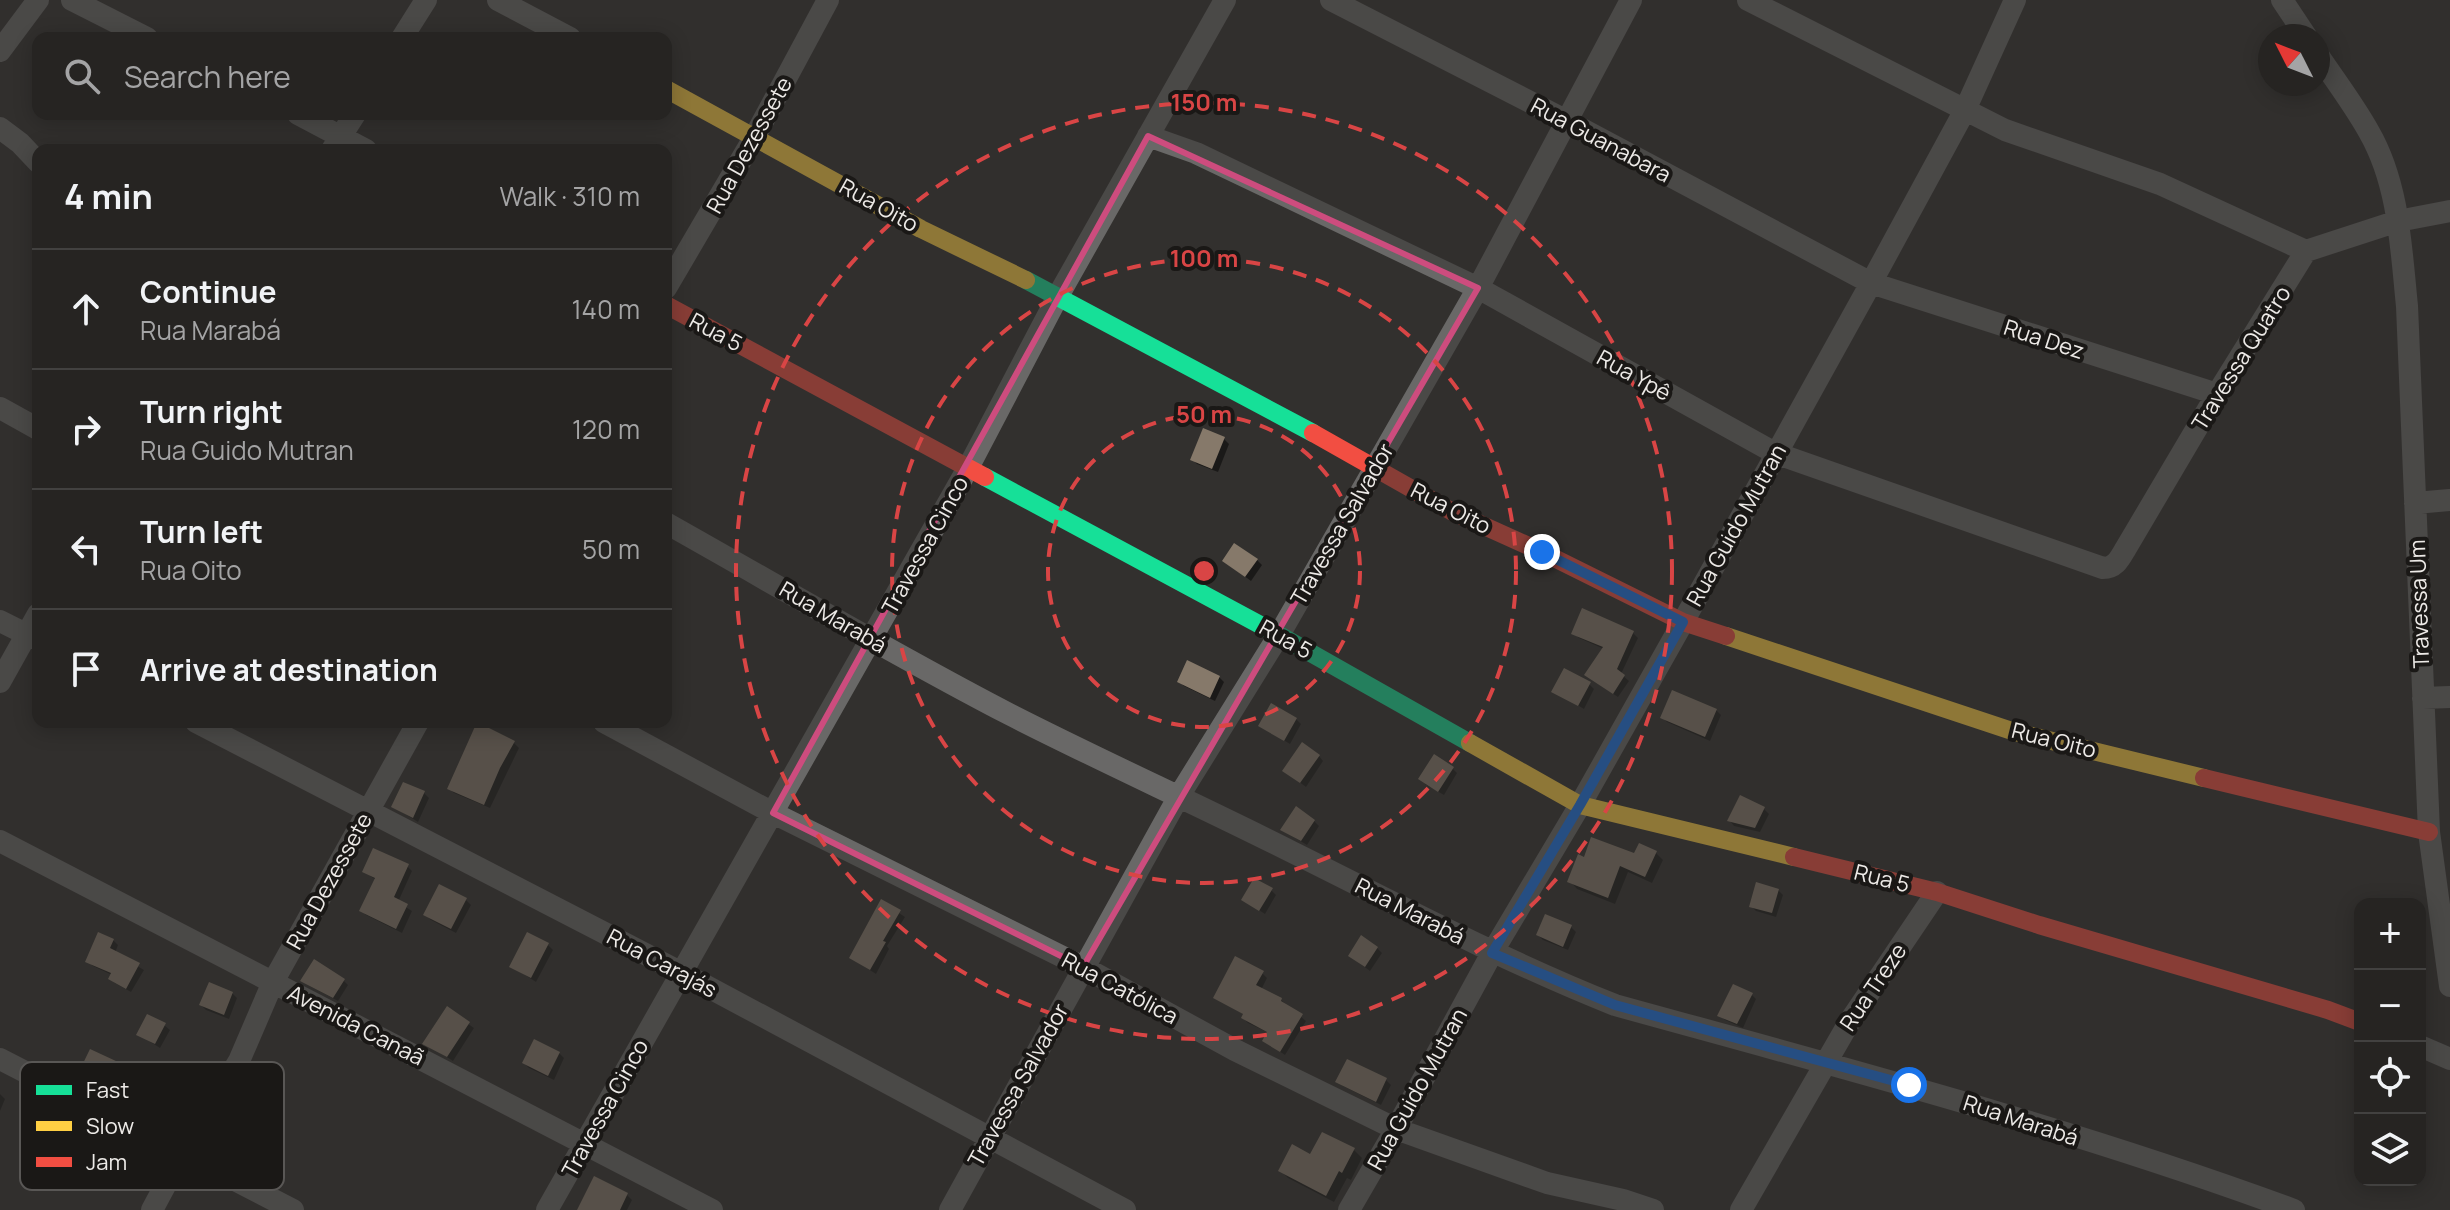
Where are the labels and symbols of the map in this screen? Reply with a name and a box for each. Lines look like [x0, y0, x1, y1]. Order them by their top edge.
north arrow [2258, 24, 2330, 96]
street label: Rua Dezessete [699, 71, 799, 219]
text: 150 m [1171, 85, 1237, 118]
street label: Rua Guanabara [1526, 90, 1676, 190]
street label: Rua Oito [834, 171, 924, 239]
text: 100 m [1170, 241, 1238, 274]
street label: Travessa Quatro [2184, 280, 2298, 436]
street label: Rua 5 [684, 306, 748, 358]
street label: Rua Dez [2000, 312, 2088, 366]
street label: Rua Ypê [1591, 342, 1677, 408]
text: 50 m [1176, 397, 1232, 430]
street label: Travessa Salvador [1283, 438, 1401, 610]
street label: Rua Guido Mutran [1679, 439, 1793, 611]
street label: Travessa Cinco [875, 471, 975, 619]
street label: Rua Oito [1406, 475, 1496, 541]
route end [1524, 534, 1560, 570]
street label: Travessa Um [2402, 539, 2436, 669]
centre of rings [1190, 557, 1218, 585]
street label: Rua Marabá [774, 574, 892, 660]
street label: Rua 5 [1254, 612, 1318, 666]
street label: Rua Oito [2009, 715, 2099, 765]
street label: Rua Dezessete [279, 807, 379, 955]
street label: Rua 5 [1851, 857, 1913, 899]
street label: Rua Marabá [1350, 871, 1470, 951]
street label: Rua Carajás [602, 921, 722, 1005]
street label: Rua Treze [1833, 937, 1913, 1037]
street label: Rua Católica [1057, 945, 1183, 1031]
street label: Avenida Canaã [283, 978, 429, 1072]
street label: Travessa Salvador [961, 998, 1075, 1172]
street label: Rua Guido Mutran [1360, 1003, 1474, 1175]
street label: Travessa Cinco [555, 1034, 655, 1182]
legend [20, 1062, 284, 1190]
route start [1891, 1067, 1927, 1103]
text: Fast [86, 1075, 129, 1105]
street label: Rua Marabá [1960, 1087, 2082, 1153]
text: Slow [86, 1111, 134, 1141]
text: Jam [86, 1147, 127, 1177]

